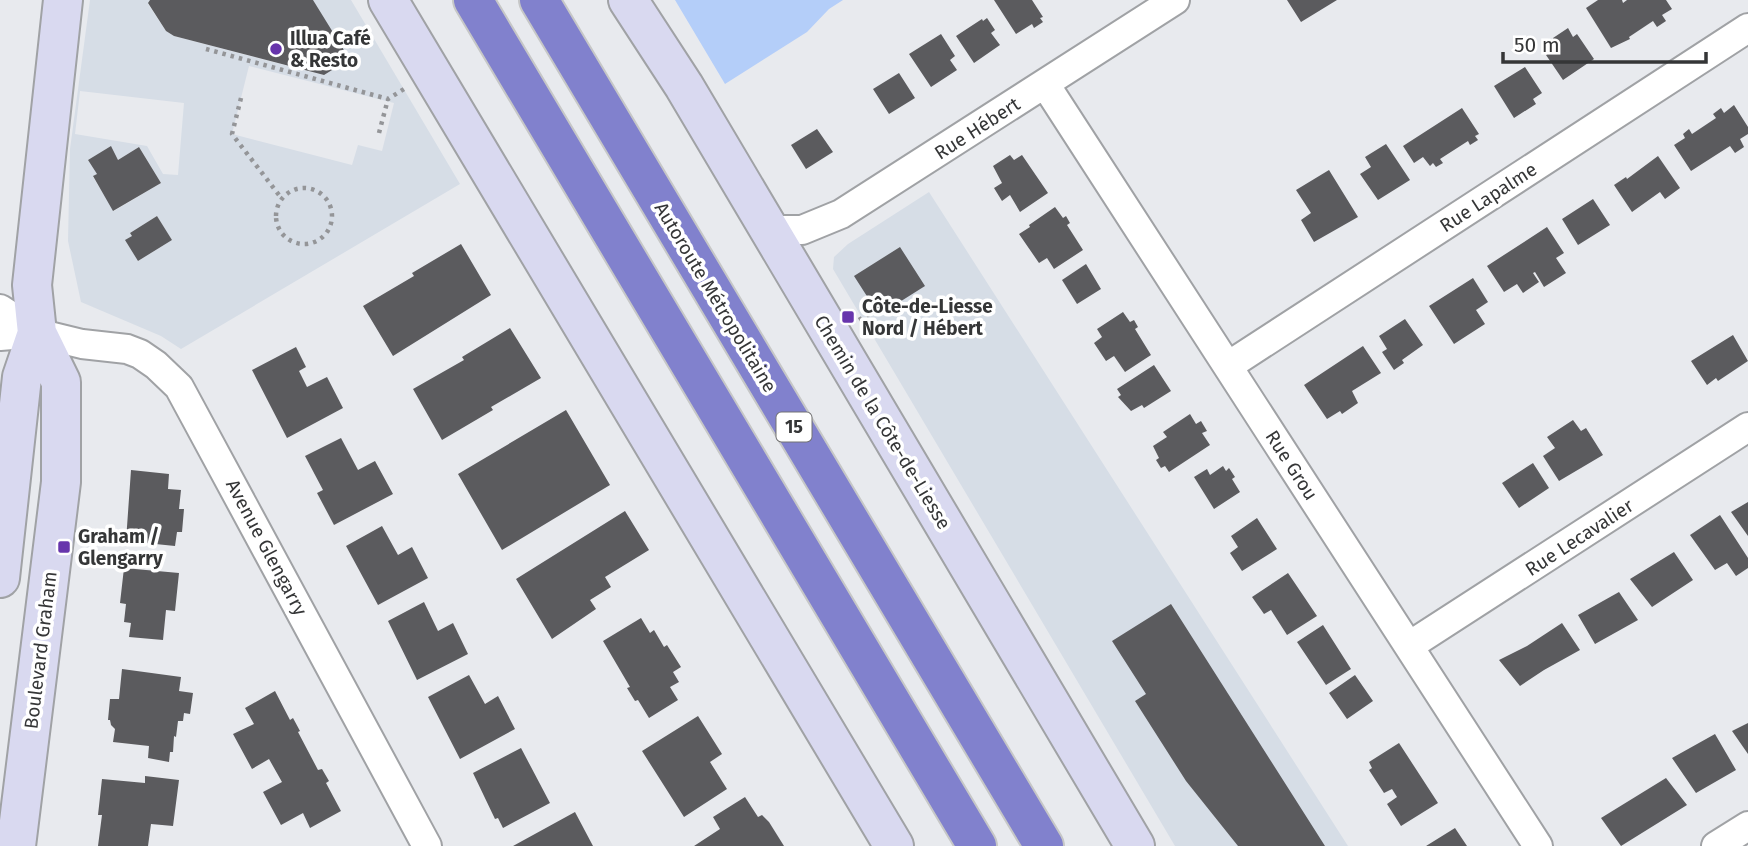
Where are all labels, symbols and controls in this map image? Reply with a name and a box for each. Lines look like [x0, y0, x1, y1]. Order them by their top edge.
scale bar [1503, 21, 1706, 65]
place label: Illua Café & Resto [290, 27, 371, 72]
text: 50 m [1514, 32, 1560, 58]
marker: Illua Café & Resto [268, 41, 284, 57]
street label: Rue Hébert [930, 92, 1024, 164]
street label: Rue Lapalme [1435, 158, 1541, 237]
street label: Autoroute Métropolitaine [650, 198, 781, 396]
place label: Côte-de-Liesse Nord / Hébert [862, 295, 993, 340]
marker: Côte-de-Liesse Nord / Hébert [840, 309, 856, 325]
street label: Chemin de la Côte-de-Liesse [809, 311, 956, 534]
road number: 15 [776, 412, 812, 442]
street label: Rue Grou [1260, 426, 1323, 505]
street label: Avenue Glengarry [221, 475, 312, 620]
street label: Rue Lecavalier [1521, 494, 1638, 581]
place label: Graham / Glengarry [78, 525, 163, 570]
marker: Graham / Glengarry [56, 539, 72, 555]
street label: Boulevard Graham [19, 570, 62, 730]

